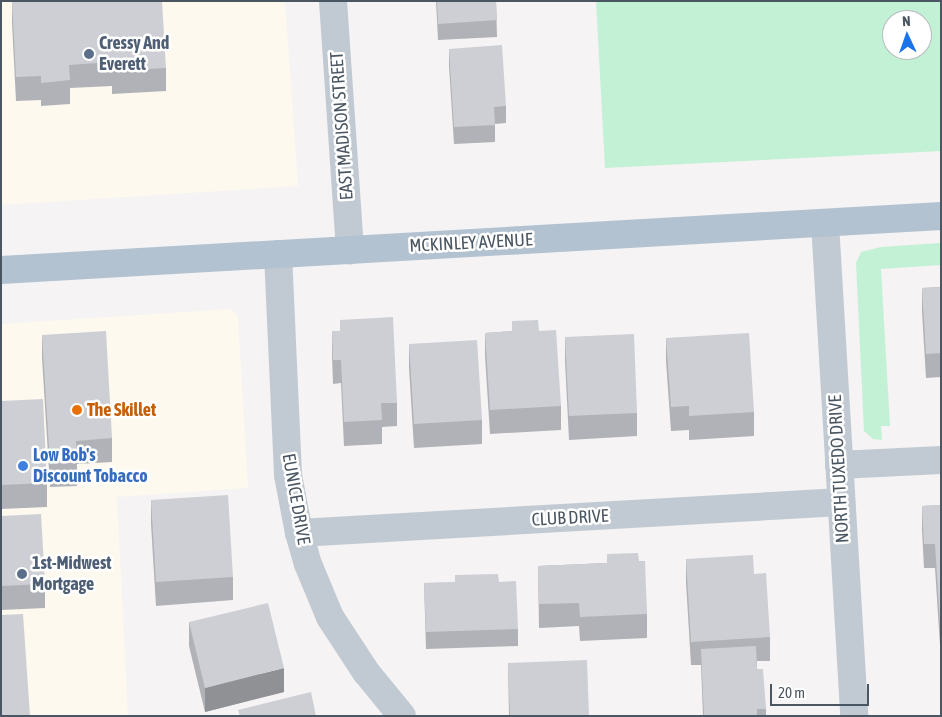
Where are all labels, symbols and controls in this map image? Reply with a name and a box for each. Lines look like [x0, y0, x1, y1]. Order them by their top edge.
north arrow [882, 10, 932, 60]
text: N [902, 13, 911, 29]
place label: Cressy And Everett [99, 33, 169, 76]
marker: Cressy And Everett [83, 48, 95, 60]
street label: EAST MADISON STREET [326, 51, 358, 201]
street label: MCKINLEY AVENUE [409, 229, 533, 257]
street label: NORTH TUXEDO DRIVE [824, 394, 854, 544]
place label: The Skillet [87, 399, 156, 421]
marker: The Skillet [71, 404, 83, 416]
place label: Low Bob's Discount Tobacco [33, 445, 148, 488]
street label: EUNICE DRIVE [277, 452, 315, 546]
marker: Low Bob's Discount Tobacco [17, 460, 29, 472]
street label: CLUB DRIVE [531, 505, 609, 531]
place label: 1st-Midwest Mortgage [32, 553, 112, 596]
marker: 1st-Midwest Mortgage [16, 568, 28, 580]
scale bar [772, 674, 871, 706]
text: 20 m [778, 684, 805, 701]

